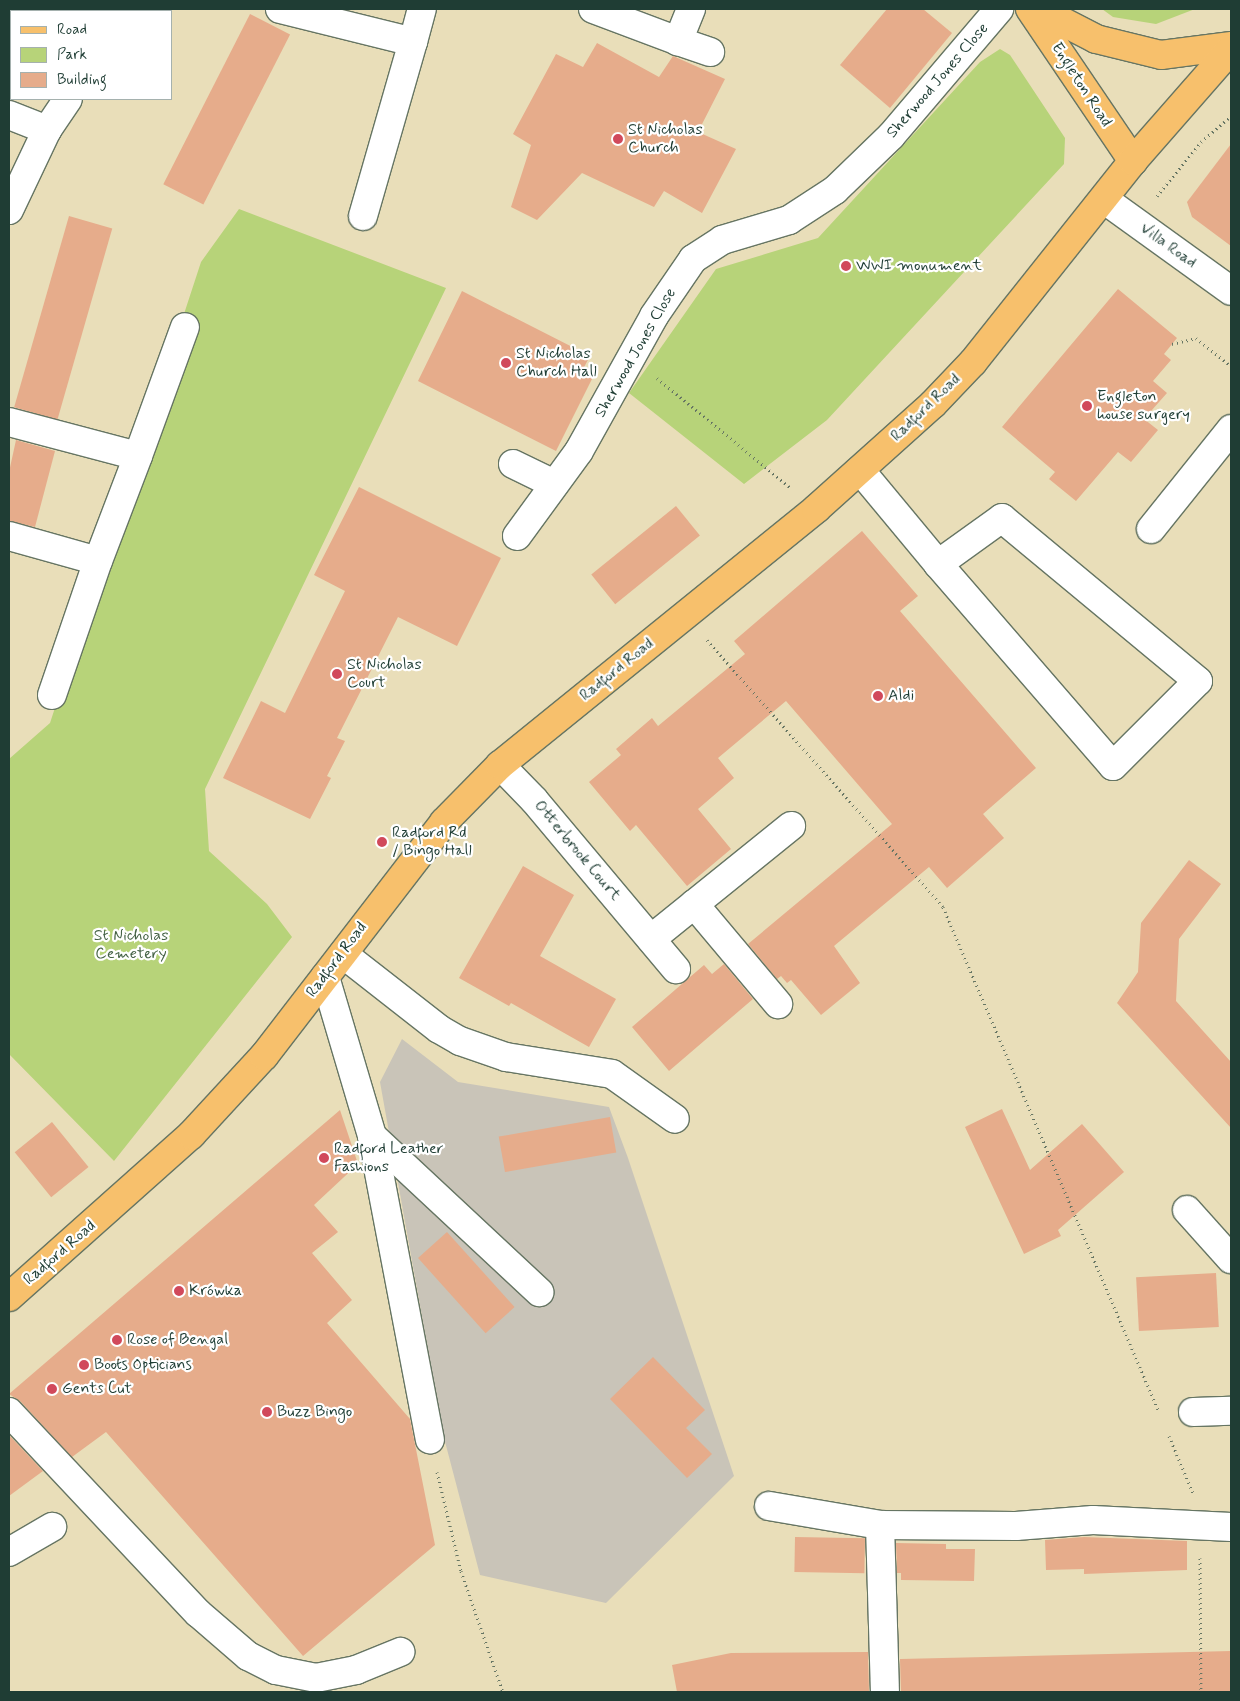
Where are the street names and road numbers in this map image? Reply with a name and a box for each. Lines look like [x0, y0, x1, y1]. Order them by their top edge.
street label: Sherwood Jones Close [883, 20, 993, 142]
street label: Engleton Road [1047, 40, 1115, 130]
street label: Villa Road [1136, 219, 1200, 273]
street label: Sherwood Jones Close [591, 285, 681, 421]
street label: Radford Road [888, 370, 964, 446]
street label: Radford Road [577, 635, 657, 705]
street label: Otterbrook Court [531, 798, 623, 904]
street label: Radford Road [303, 919, 371, 1001]
street label: Radford Road [20, 1217, 100, 1289]

